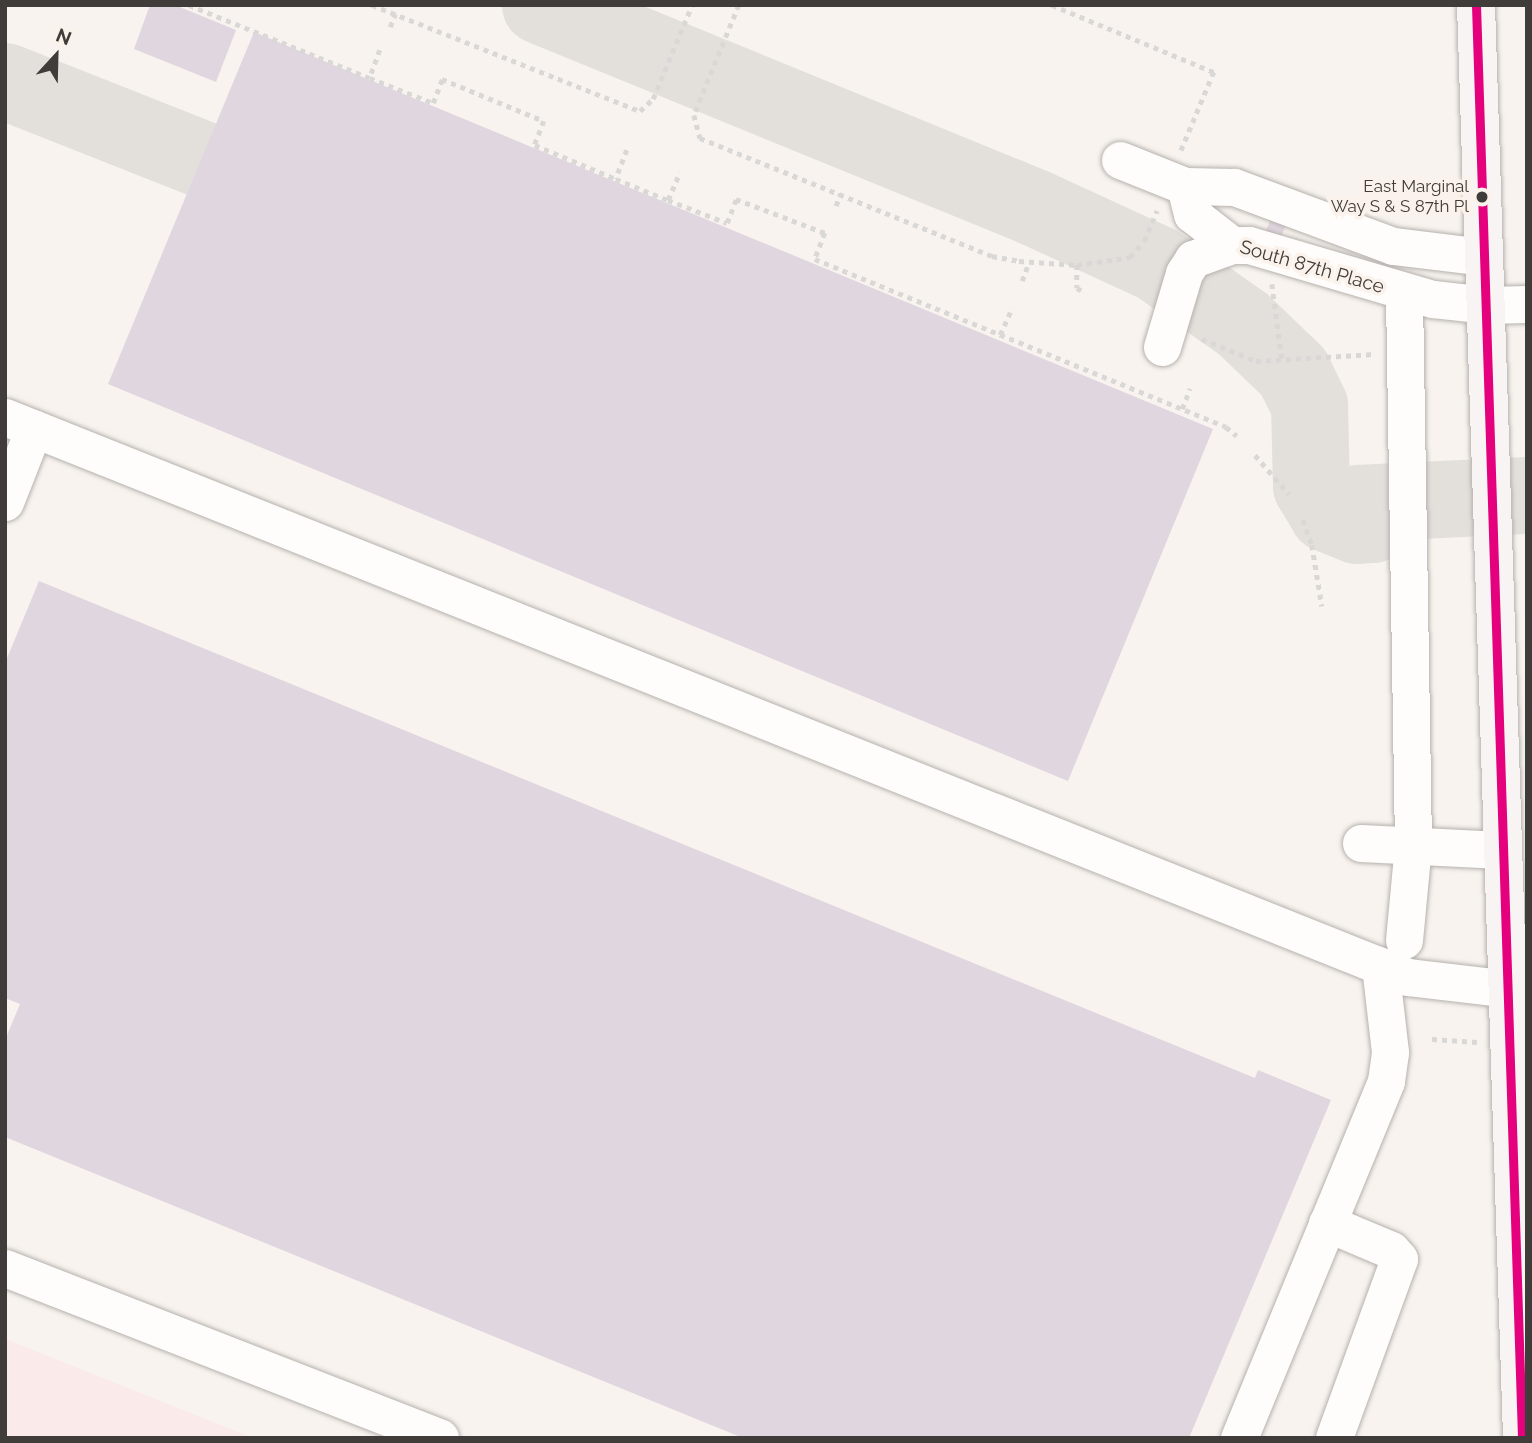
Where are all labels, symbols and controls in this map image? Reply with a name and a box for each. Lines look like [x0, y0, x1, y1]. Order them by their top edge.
north arrow [21, 21, 91, 91]
text: N [53, 24, 75, 49]
place label: East Marginal Way S & S 87th Pl [1330, 177, 1469, 217]
marker: East Marginal Way S & S 87th Pl [1475, 190, 1489, 204]
street label: South 87th Place [1237, 236, 1387, 298]

